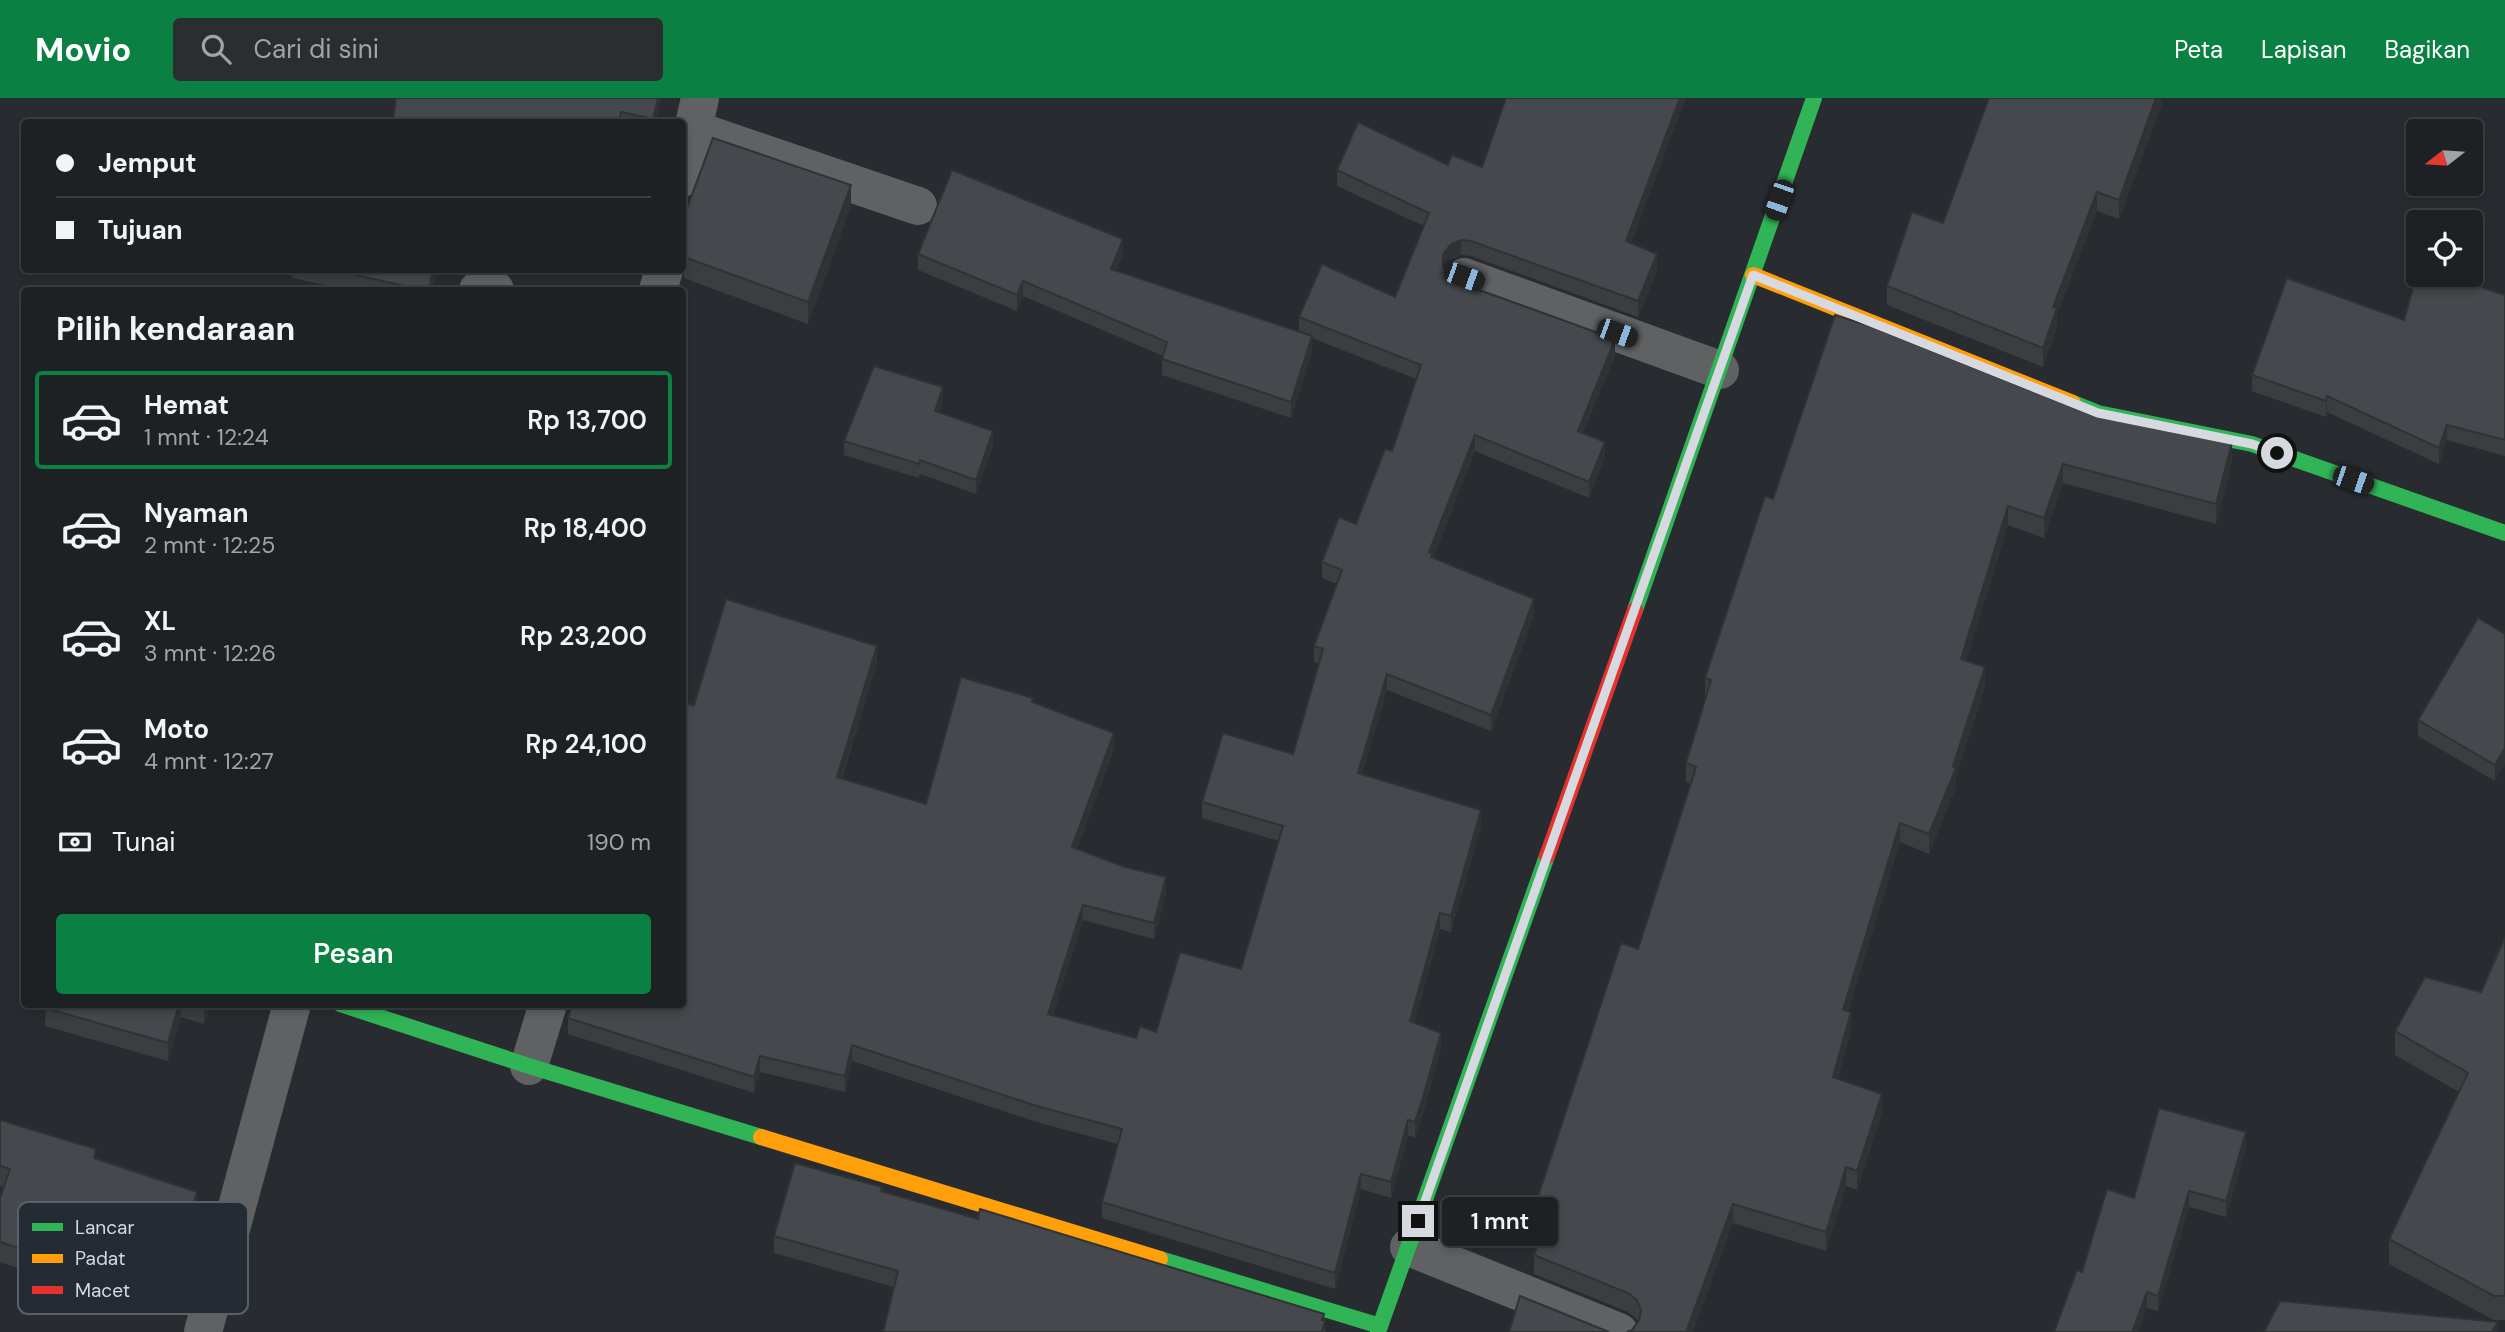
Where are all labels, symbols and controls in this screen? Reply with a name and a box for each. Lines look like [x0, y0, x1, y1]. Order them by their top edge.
search box [173, 18, 663, 81]
text: Movio [35, 28, 131, 71]
icon: search [197, 30, 235, 68]
text: Cari di sini [253, 32, 379, 66]
text: Peta [2174, 34, 2223, 65]
text: Lapisan [2261, 34, 2346, 65]
text: Bagikan [2384, 34, 2470, 65]
north arrow [2406, 119, 2483, 196]
map controls [2406, 119, 2483, 287]
text: Jemput [98, 146, 197, 180]
car [1763, 177, 1796, 223]
button: locate [2406, 210, 2483, 287]
text: Tujuan [98, 213, 183, 247]
car [1441, 260, 1488, 294]
text: Pilih kendaraan [56, 308, 295, 350]
car [1594, 316, 1641, 350]
text: Hemat [144, 388, 229, 422]
icon: car [60, 389, 123, 452]
text: Rp 13,700 [527, 403, 647, 437]
text: 1 mnt · 12:24 [144, 422, 269, 452]
route start [2261, 437, 2293, 469]
car [2330, 463, 2377, 497]
text: Nyaman [144, 496, 249, 530]
icon: car [60, 497, 123, 560]
text: Rp 18,400 [524, 511, 647, 545]
text: 2 mnt · 12:25 [144, 530, 275, 560]
text: XL [144, 604, 176, 638]
icon: car [60, 605, 123, 668]
text: Rp 23,200 [520, 619, 647, 653]
text: 3 mnt · 12:26 [144, 638, 276, 668]
text: Moto [144, 712, 209, 746]
icon: car [60, 713, 123, 776]
text: Rp 24,100 [525, 727, 647, 761]
text: 4 mnt · 12:27 [144, 746, 274, 776]
icon: cash [56, 823, 94, 861]
text: Tunai [112, 825, 176, 859]
text: 190 m [587, 827, 651, 857]
button: Pesan [56, 914, 651, 994]
callout: 1 mnt [1442, 1196, 1558, 1246]
legend [18, 1202, 248, 1314]
route end [1402, 1205, 1434, 1237]
text: 1 mnt [1471, 1206, 1529, 1236]
text: Lancar [75, 1215, 135, 1240]
text: Padat [75, 1246, 125, 1271]
text: Macet [75, 1278, 130, 1303]

